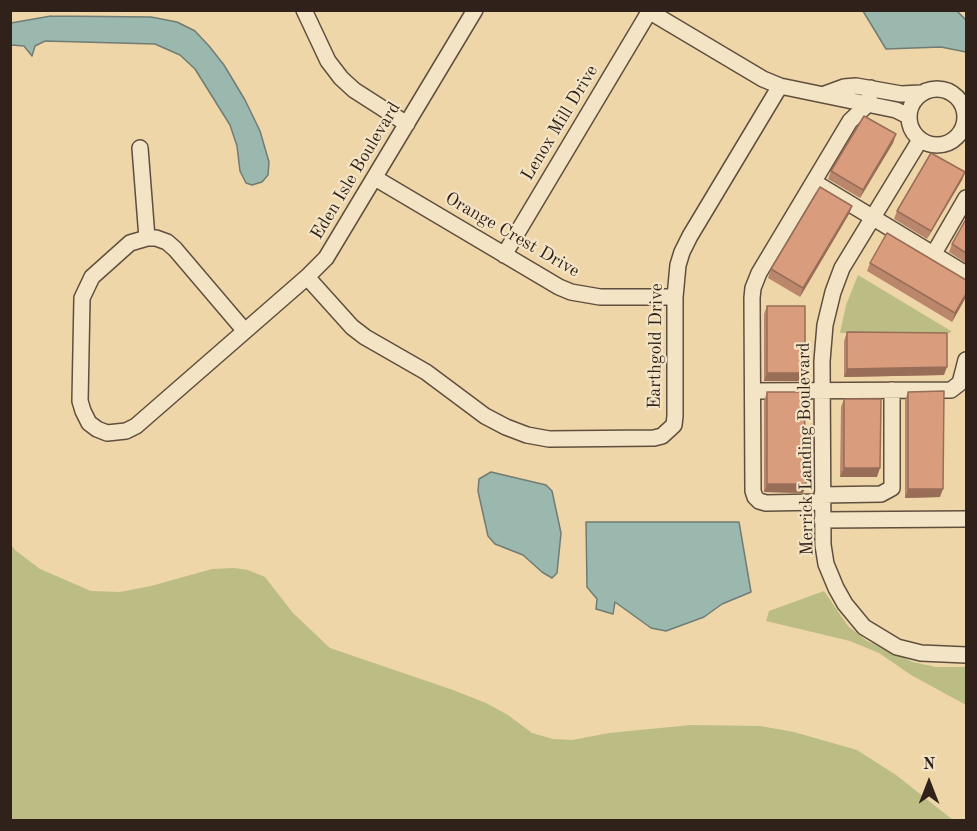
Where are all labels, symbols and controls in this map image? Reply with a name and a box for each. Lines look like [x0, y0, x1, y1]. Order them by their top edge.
street label: Lenox Mill Drive [517, 61, 603, 185]
street label: Eden Isle Boulevard [306, 98, 406, 244]
street label: Orange Crest Drive [441, 188, 583, 282]
street label: Earthgold Drive [644, 283, 668, 409]
street label: Merrick Landing Boulevard [793, 342, 819, 556]
north arrow [899, 753, 959, 813]
text: N [923, 757, 935, 773]

